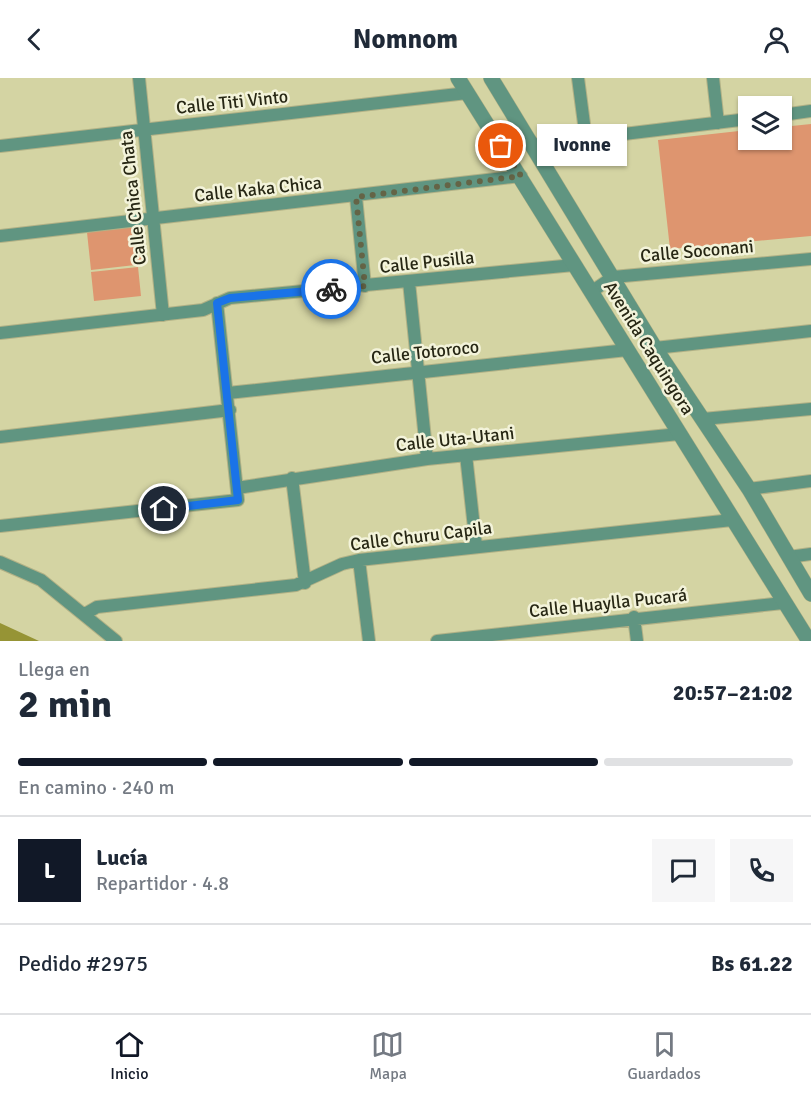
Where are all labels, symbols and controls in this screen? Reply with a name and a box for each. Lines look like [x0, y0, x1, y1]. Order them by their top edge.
icon: back [18, 23, 51, 56]
text: Nomnom [353, 23, 458, 56]
icon: person [760, 23, 793, 56]
street label: Calle Titi Vinto [175, 85, 289, 119]
map controls [738, 96, 792, 150]
button: layers [738, 96, 792, 150]
pin [475, 120, 526, 171]
callout: Ivonne [537, 125, 627, 167]
icon: bag [484, 129, 517, 162]
street label: Calle Chica Chata [115, 130, 151, 266]
text: Ivonne [553, 132, 611, 157]
street label: Calle Kaka Chica [193, 171, 323, 207]
street label: Calle Soconani [639, 235, 755, 267]
street label: Calle Pusilla [379, 246, 475, 278]
courier [301, 259, 361, 319]
icon: bike [315, 273, 348, 306]
street label: Avenida Caquingora [599, 277, 699, 419]
street label: Calle Totoroco [370, 335, 480, 369]
street label: Calle Uta-Utani [395, 422, 515, 456]
pin [138, 483, 189, 534]
icon: home [147, 492, 180, 525]
street label: Calle Churu Capila [349, 516, 493, 556]
street label: Calle Huaylla Pucará [528, 584, 688, 622]
text: Llega en [18, 657, 90, 682]
text: 20:57–21:02 [673, 679, 793, 706]
text: 2 min [18, 680, 112, 728]
text: En camino · 240 m [18, 775, 175, 800]
button: chat [652, 839, 715, 902]
button: phone [730, 839, 793, 902]
text: Lucía [96, 844, 148, 871]
text: L [44, 857, 55, 884]
text: Repartidor · 4.8 [96, 871, 229, 896]
text: Pedido #2975 [18, 950, 148, 977]
text: Bs 61.22 [711, 950, 793, 977]
tab: Inicio [110, 1028, 148, 1084]
tab: Mapa [369, 1028, 407, 1084]
tab: Guardados [627, 1028, 701, 1084]

